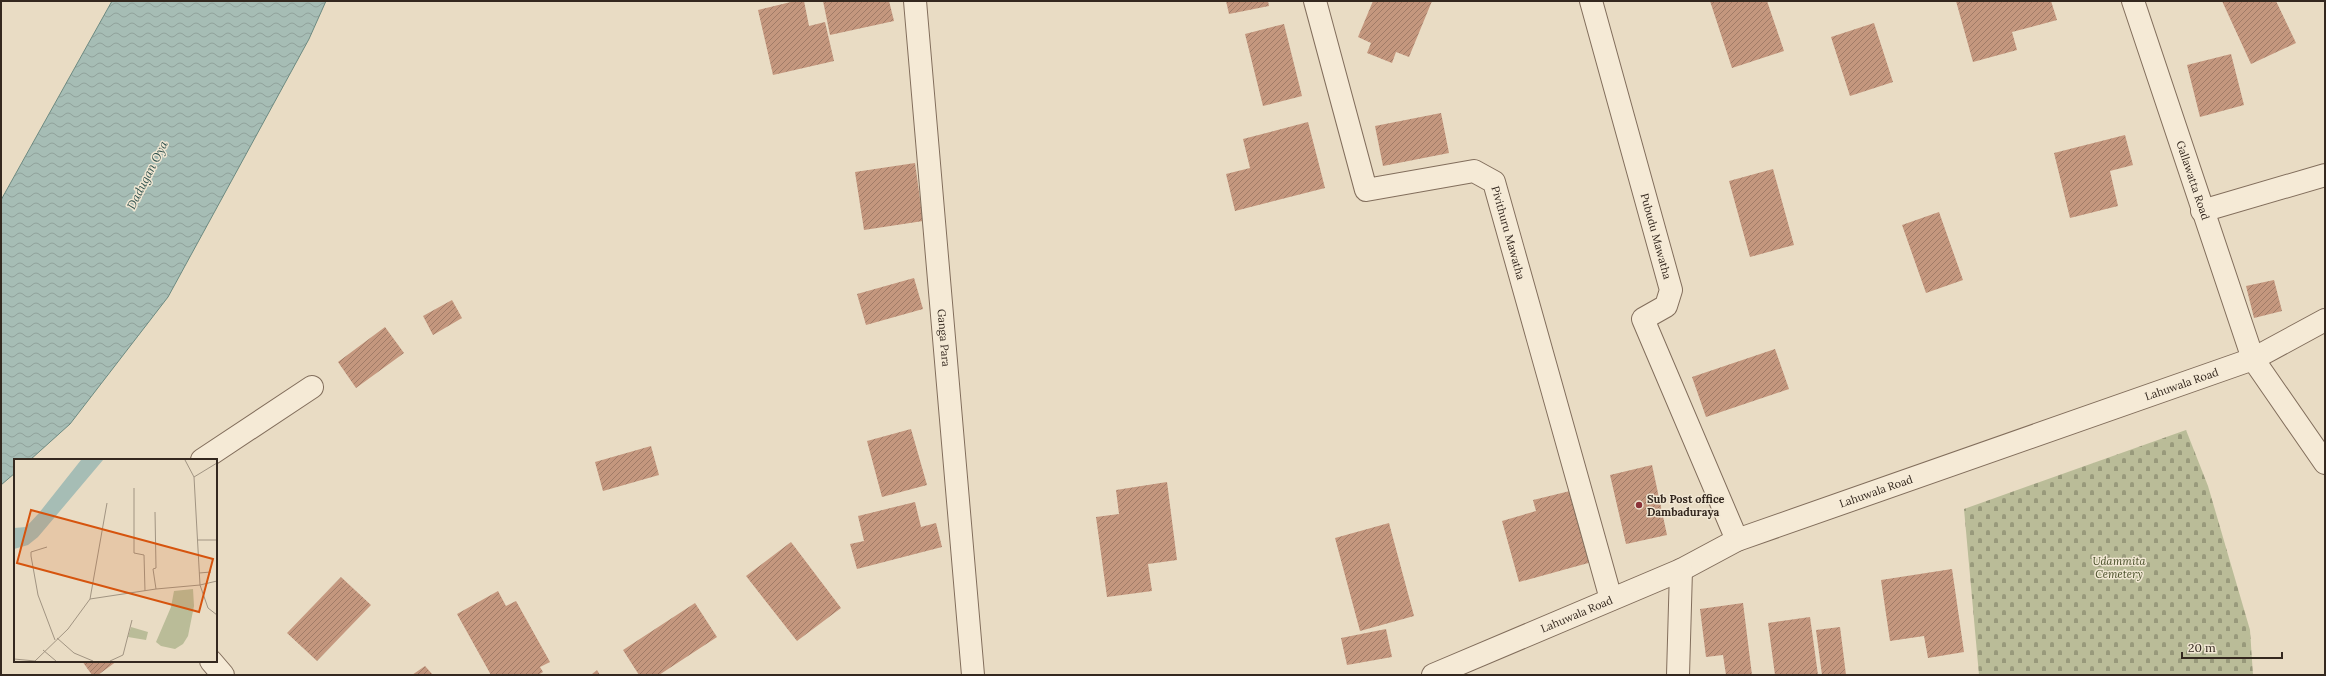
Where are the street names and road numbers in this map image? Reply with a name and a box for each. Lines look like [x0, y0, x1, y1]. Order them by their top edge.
street label: Gallawatta Road [2173, 139, 2213, 222]
street label: Pivithuru Mawatha [1488, 184, 1528, 282]
street label: Pubudu Mawatha [1638, 192, 1675, 281]
street label: Ganga Para [935, 308, 953, 368]
street label: Lahuwala Road [2143, 365, 2221, 403]
street label: Lahuwala Road [1837, 472, 1915, 511]
street label: Lahuwala Road [1539, 593, 1615, 636]

